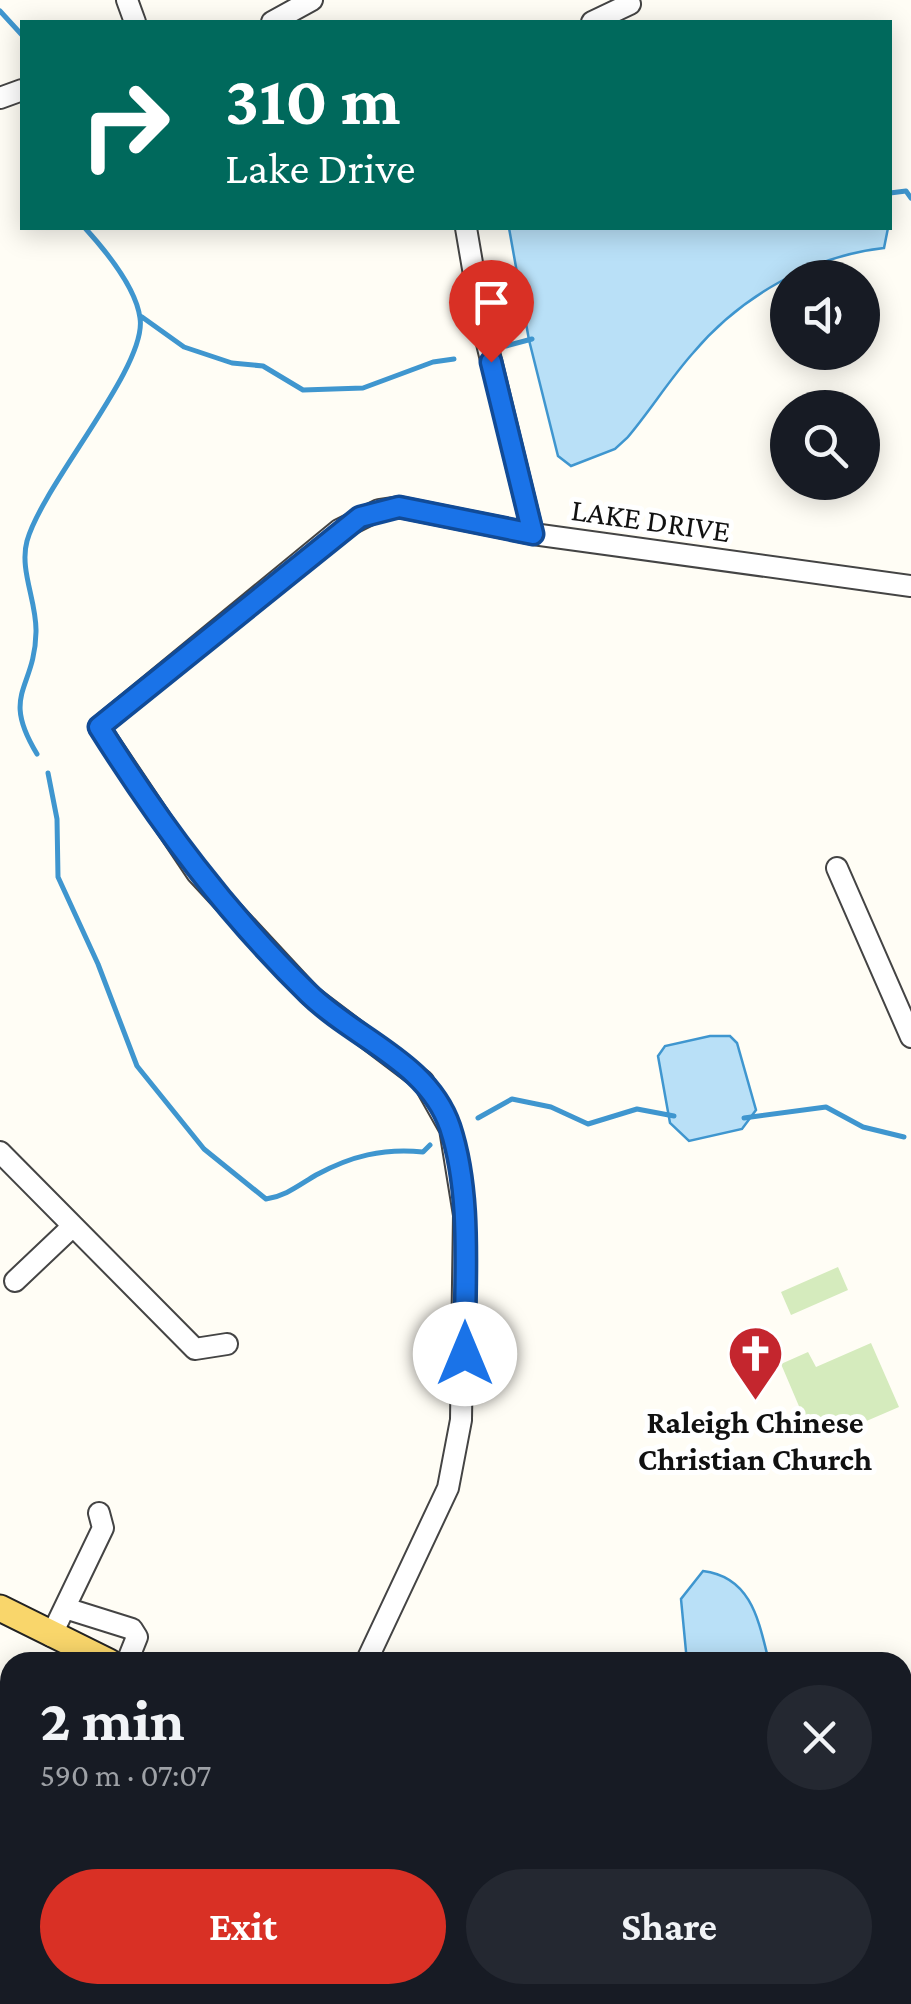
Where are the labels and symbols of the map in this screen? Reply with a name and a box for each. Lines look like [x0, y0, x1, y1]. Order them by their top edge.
pin [449, 260, 534, 363]
street label: LAKE DRIVE [569, 491, 733, 549]
position arrow [413, 1302, 517, 1406]
church icon: Raleigh Chinese Christian Church [725, 1323, 785, 1402]
place label: Raleigh Chinese Christian Church [638, 1404, 872, 1477]

